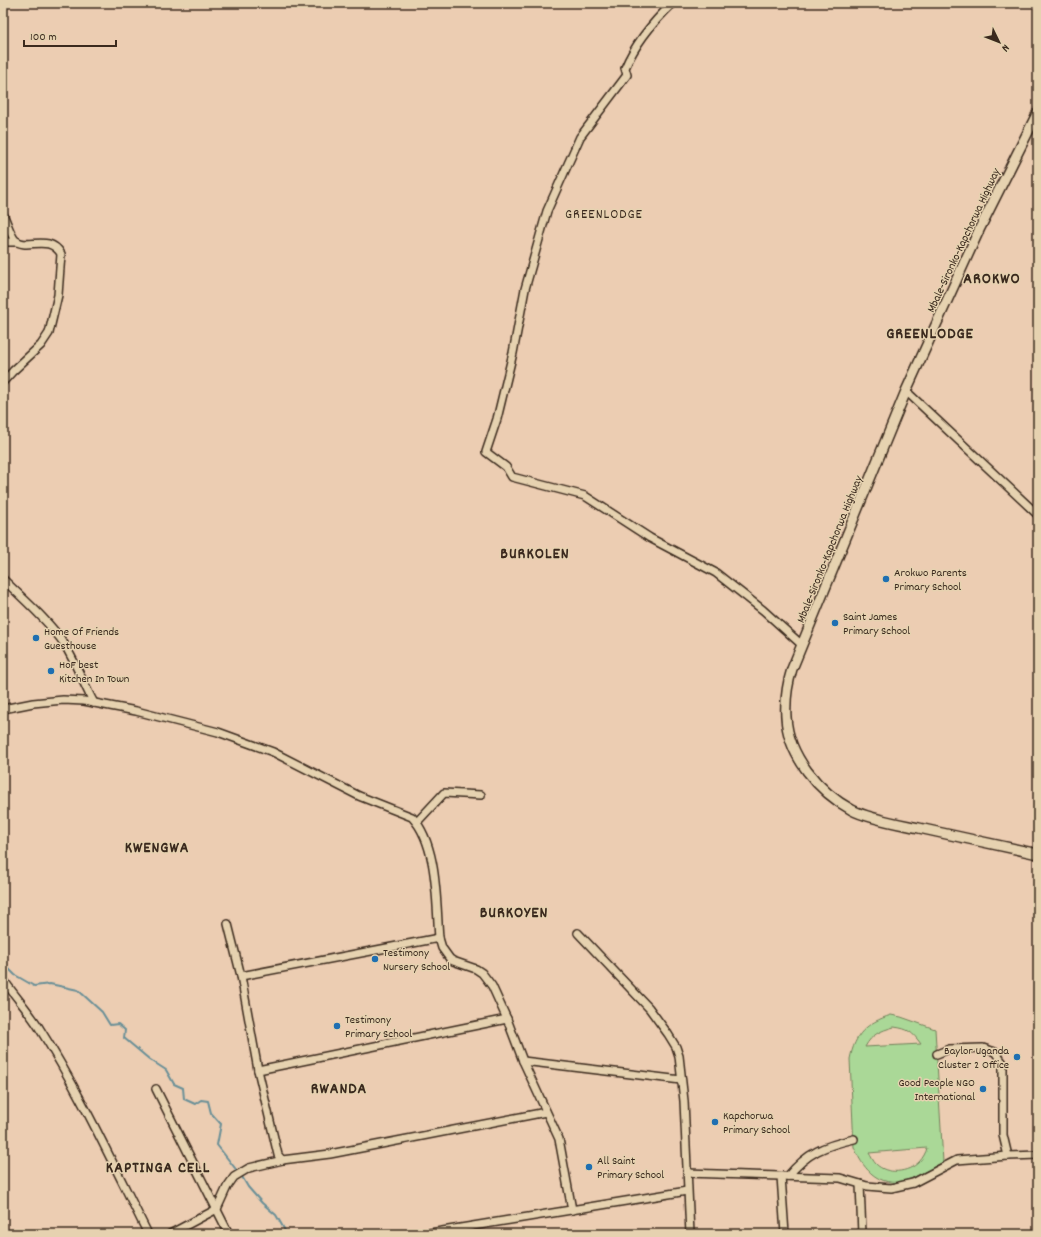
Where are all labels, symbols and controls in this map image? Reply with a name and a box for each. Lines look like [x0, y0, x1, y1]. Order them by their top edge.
scale bar [24, 22, 116, 48]
north arrow [979, 22, 1019, 62]
text: 100 m [30, 29, 57, 46]
text: N [997, 40, 1013, 55]
street label: Mbale-Sironko-Kapchorwa Highway [923, 165, 1006, 316]
district label: GREENLODGE [565, 205, 643, 225]
district label: AROKWO [963, 268, 1021, 291]
district label: GREENLODGE [886, 323, 974, 346]
street label: Mbale-Sironko-Kapchorwa Highway [793, 472, 868, 626]
district label: BURKOLEN [500, 543, 570, 566]
place label: Arokwo Parents Primary School [894, 565, 967, 596]
marker: Arokwo Parents Primary School [881, 574, 891, 584]
place label: Saint James Primary School [843, 609, 910, 640]
marker: Saint James Primary School [830, 618, 840, 628]
place label: Home Of Friends Guesthouse [44, 624, 119, 655]
marker: Home Of Friends Guesthouse [31, 633, 41, 643]
place label: HoF best Kitchen In Town [59, 657, 130, 688]
marker: HoF best Kitchen In Town [46, 666, 56, 676]
district label: KWENGWA [125, 837, 189, 860]
district label: BURKOYEN [480, 902, 548, 925]
place label: Testimony Nursery School [383, 945, 450, 976]
marker: Testimony Nursery School [370, 954, 380, 964]
place label: Testimony Primary School [345, 1012, 412, 1043]
marker: Testimony Primary School [332, 1021, 342, 1031]
place label: Baylor Uganda Cluster 2 Office [938, 1043, 1009, 1074]
marker: Baylor Uganda Cluster 2 Office [1012, 1052, 1022, 1062]
place label: Good People NGO International [899, 1075, 975, 1106]
district label: RWANDA [311, 1078, 367, 1101]
marker: Good People NGO International [978, 1084, 988, 1094]
place label: Kapchorwa Primary School [723, 1108, 790, 1139]
marker: Kapchorwa Primary School [710, 1117, 720, 1127]
place label: All Saint Primary School [597, 1153, 664, 1184]
district label: KAPTINGA CELL [106, 1157, 210, 1180]
marker: All Saint Primary School [584, 1162, 594, 1172]

